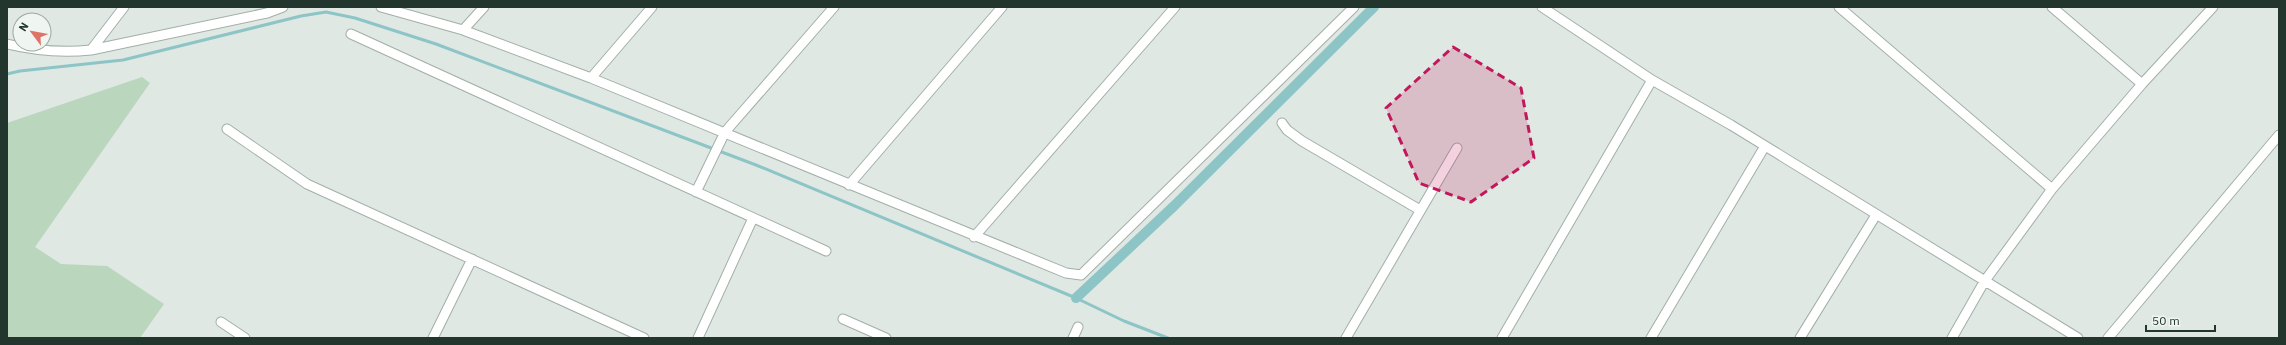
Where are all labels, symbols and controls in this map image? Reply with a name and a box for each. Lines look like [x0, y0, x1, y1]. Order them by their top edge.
north arrow [12, 12, 52, 52]
text: N [15, 20, 32, 34]
scale bar [2146, 307, 2215, 333]
text: 50 m [2152, 313, 2180, 328]

